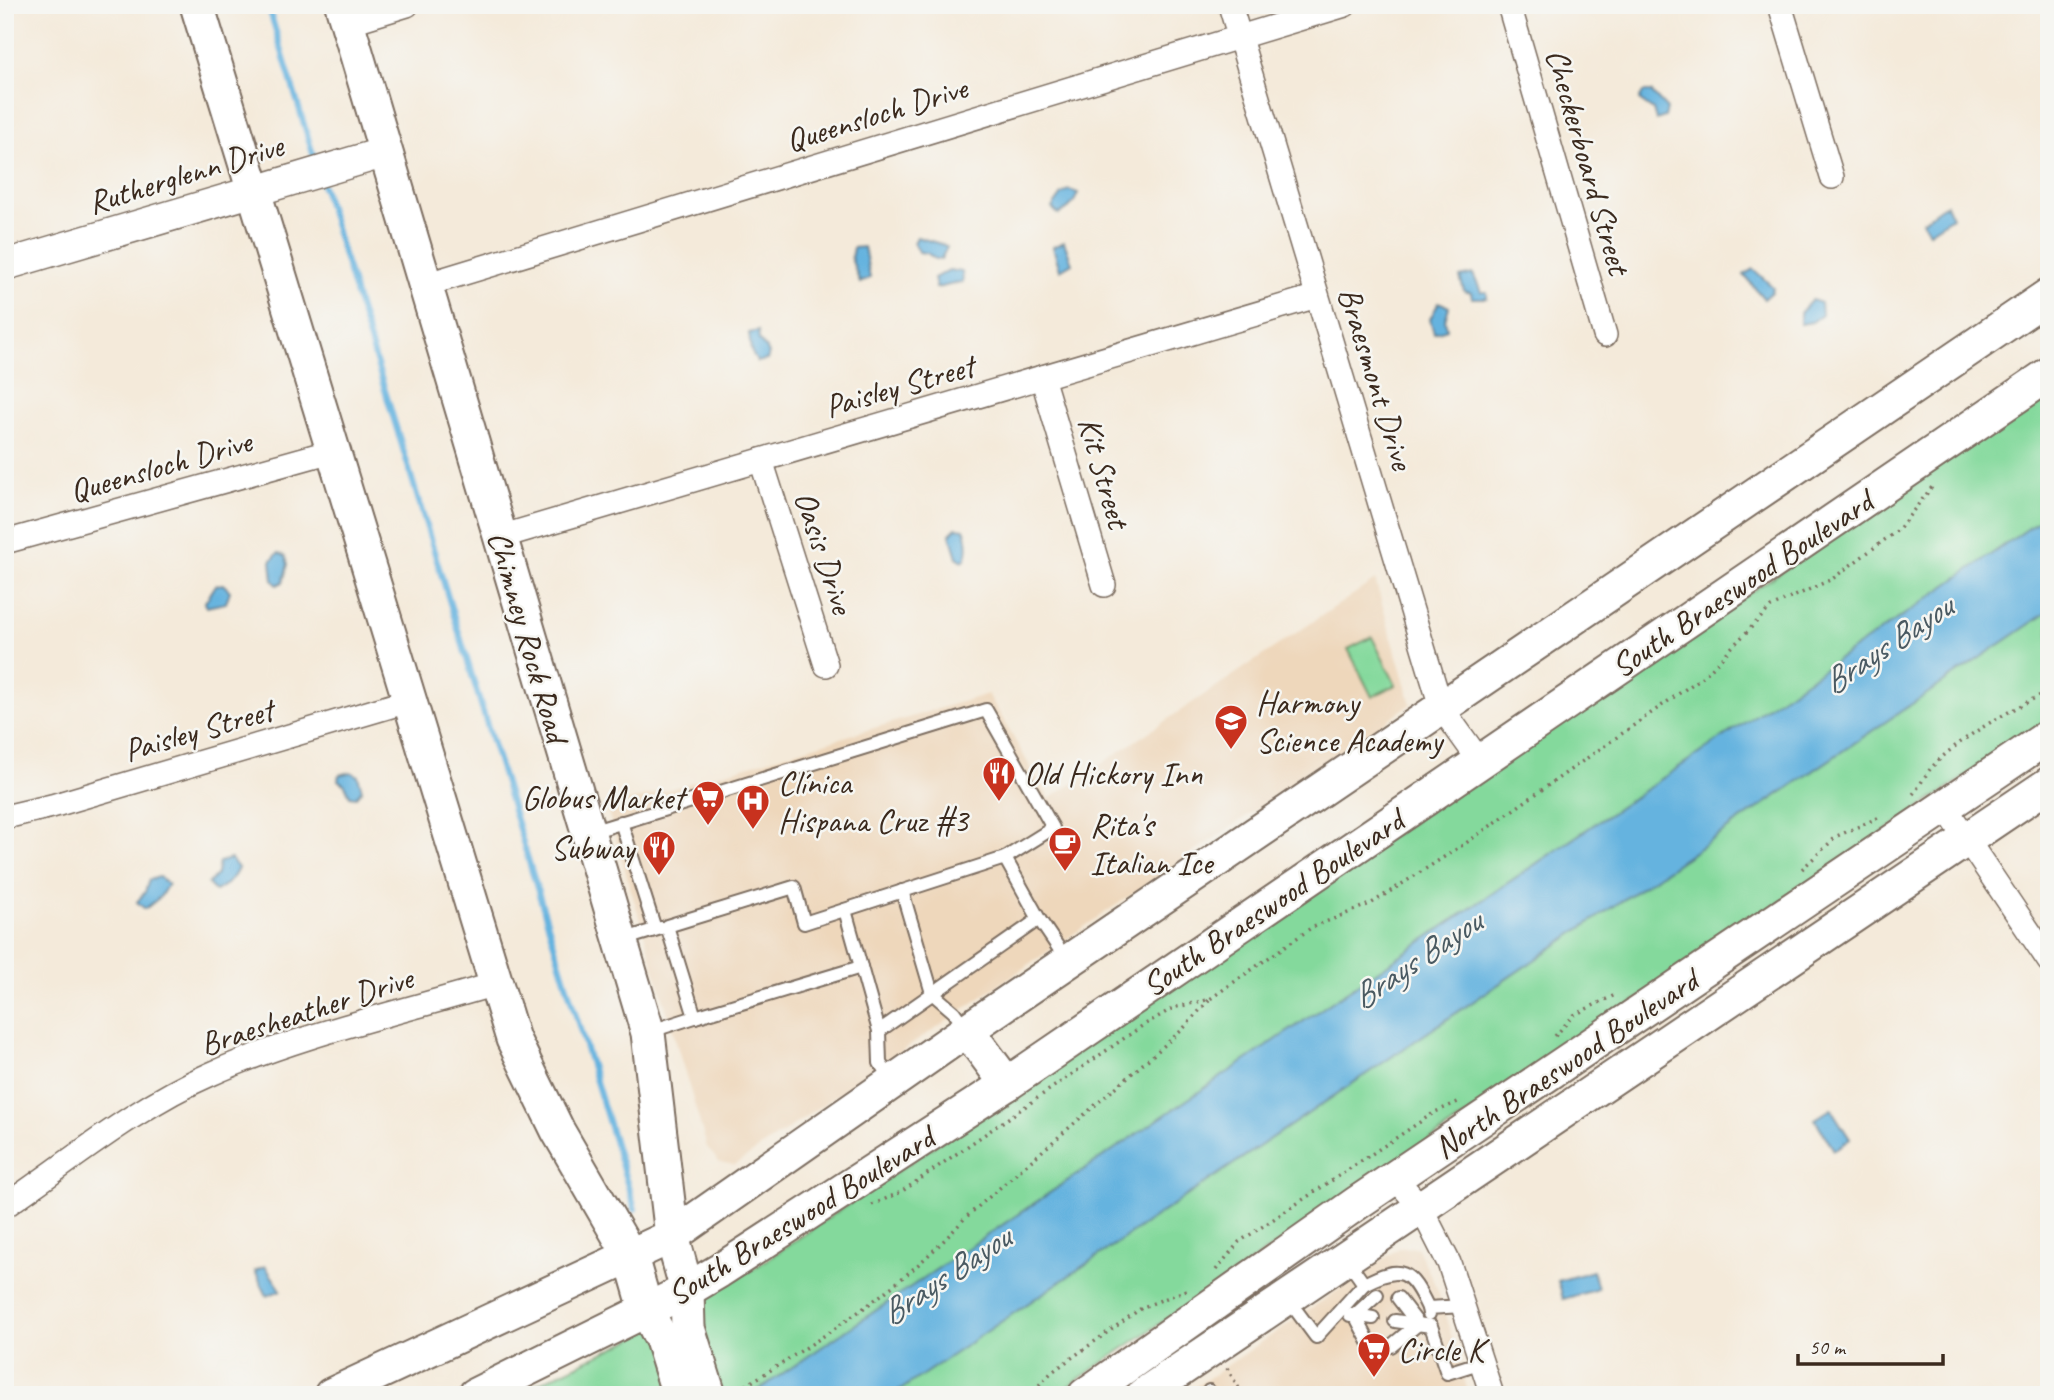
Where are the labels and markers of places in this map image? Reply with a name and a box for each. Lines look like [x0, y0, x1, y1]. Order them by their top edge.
place label: Harmony Science Academy [1256, 682, 1445, 762]
school or university icon: Harmony Science Academy [1212, 702, 1250, 751]
place label: Old Hickory Inn [1024, 753, 1202, 795]
restaurant icon: Old Hickory Inn [980, 754, 1018, 803]
place label: Clínica Hispana Cruz #3 [778, 762, 970, 842]
place label: Globus Market [522, 777, 688, 819]
supermarket icon: Globus Market [689, 778, 727, 827]
hospital icon: Clínica Hispana Cruz #3 [734, 782, 772, 831]
place label: Rita's Italian Ice [1090, 804, 1215, 884]
cafe icon: Rita's Italian Ice [1046, 824, 1084, 873]
place label: Subway [551, 827, 637, 869]
restaurant icon: Subway [640, 828, 678, 877]
place label: Circle K [1398, 1329, 1490, 1371]
supermarket icon: Circle K [1355, 1330, 1393, 1379]

